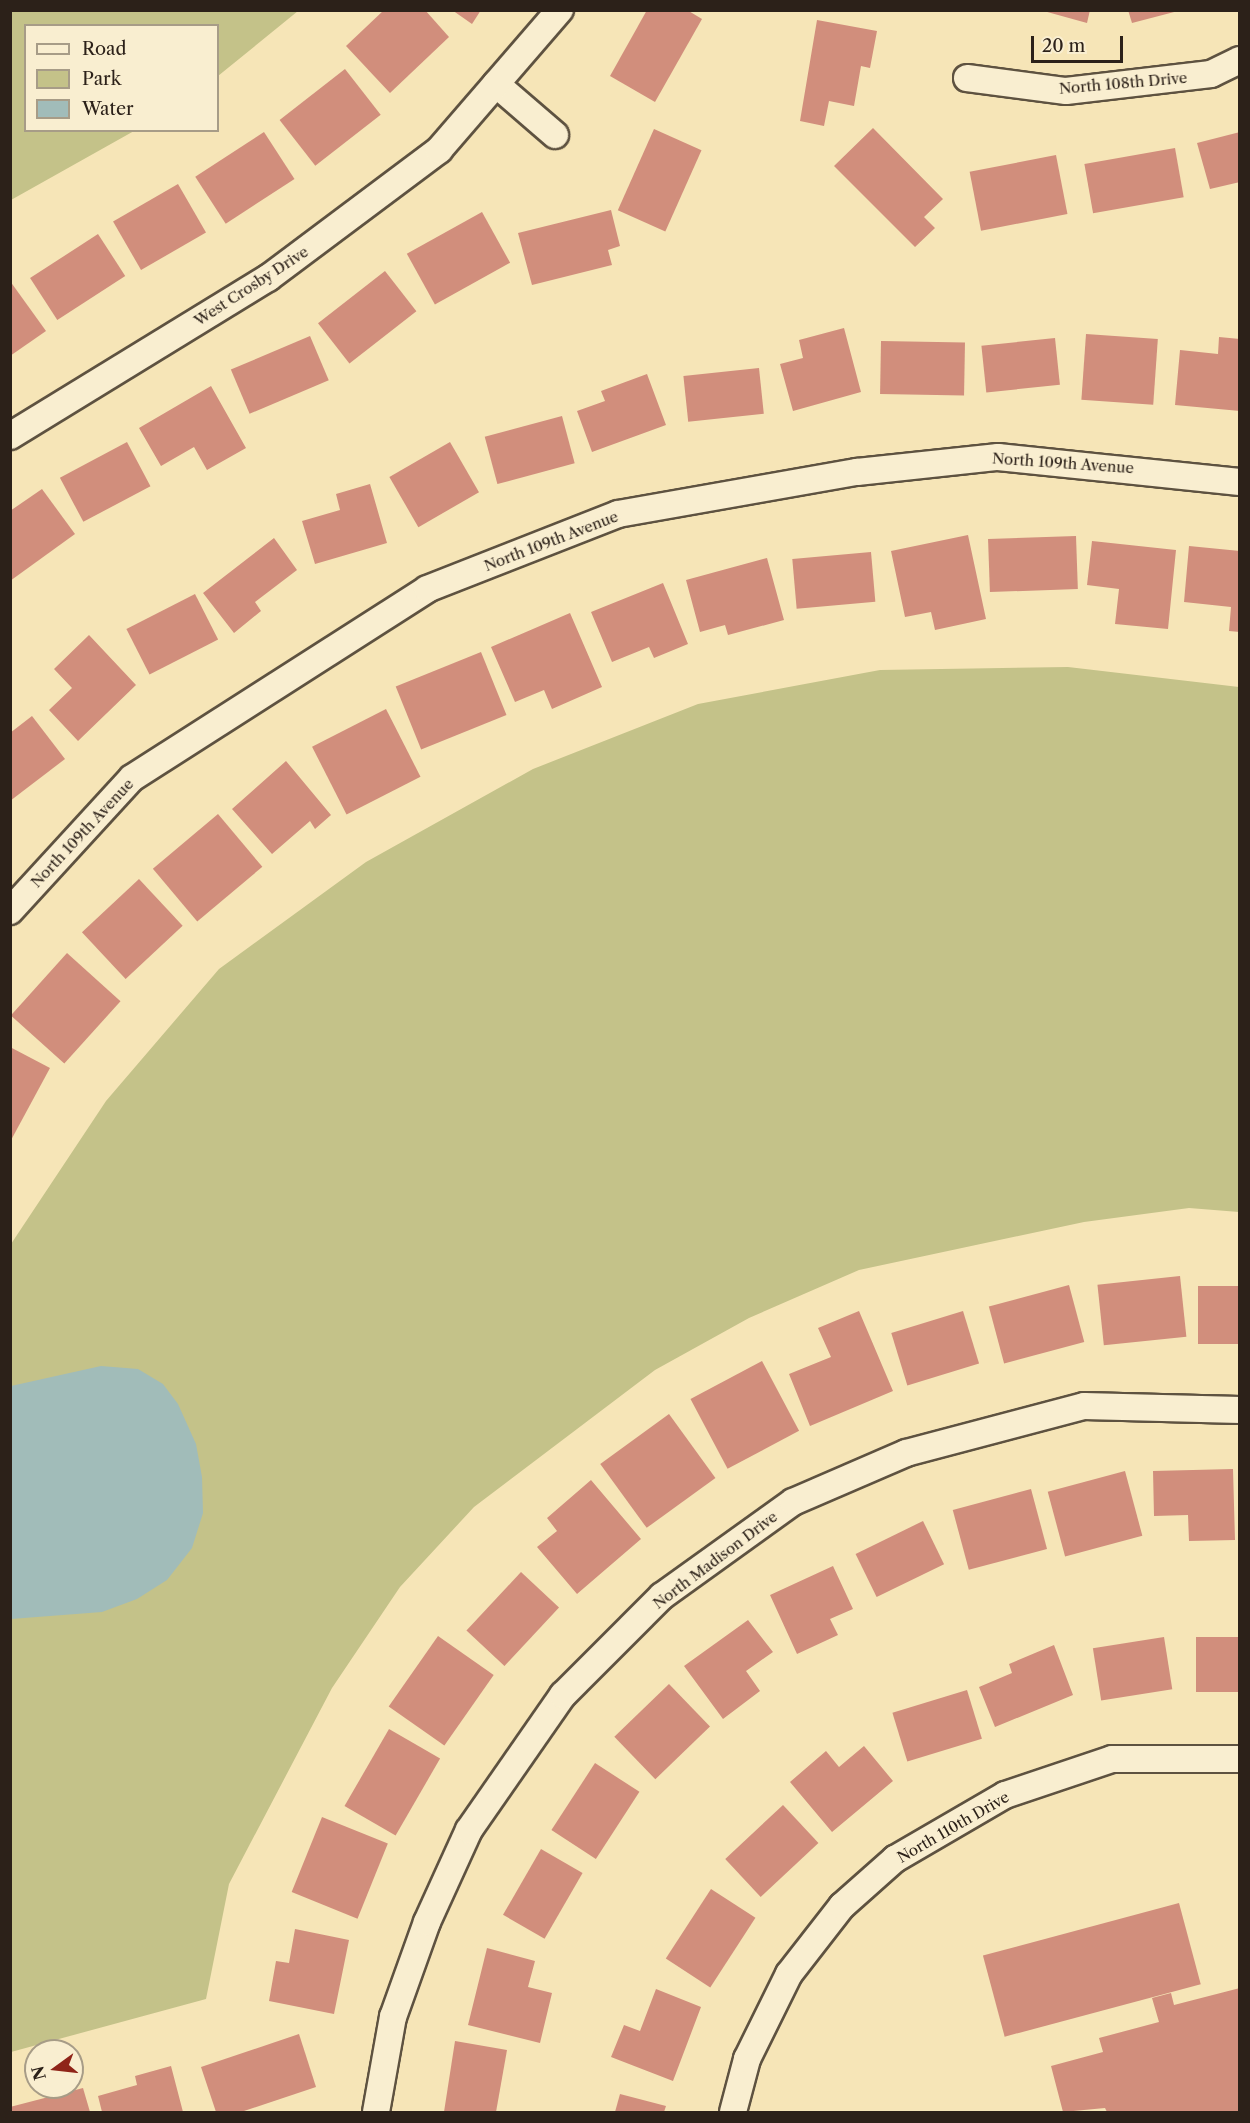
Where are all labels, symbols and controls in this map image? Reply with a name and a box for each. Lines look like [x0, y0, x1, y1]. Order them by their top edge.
legend [24, 24, 219, 132]
scale bar [1034, 24, 1126, 62]
text: 20 m [1042, 35, 1085, 57]
text: Road [82, 38, 127, 60]
text: Park [82, 68, 121, 90]
street label: North 108th Drive [1058, 68, 1188, 98]
text: Water [82, 98, 134, 120]
street label: West Crosby Drive [190, 242, 312, 330]
street label: North 109th Avenue [991, 449, 1135, 477]
street label: North 109th Avenue [481, 507, 621, 575]
street label: North 109th Avenue [27, 775, 137, 891]
street label: North Madison Drive [649, 1507, 781, 1613]
street label: North 110th Drive [894, 1788, 1012, 1866]
north arrow [24, 2039, 84, 2099]
text: N [27, 2064, 50, 2082]

